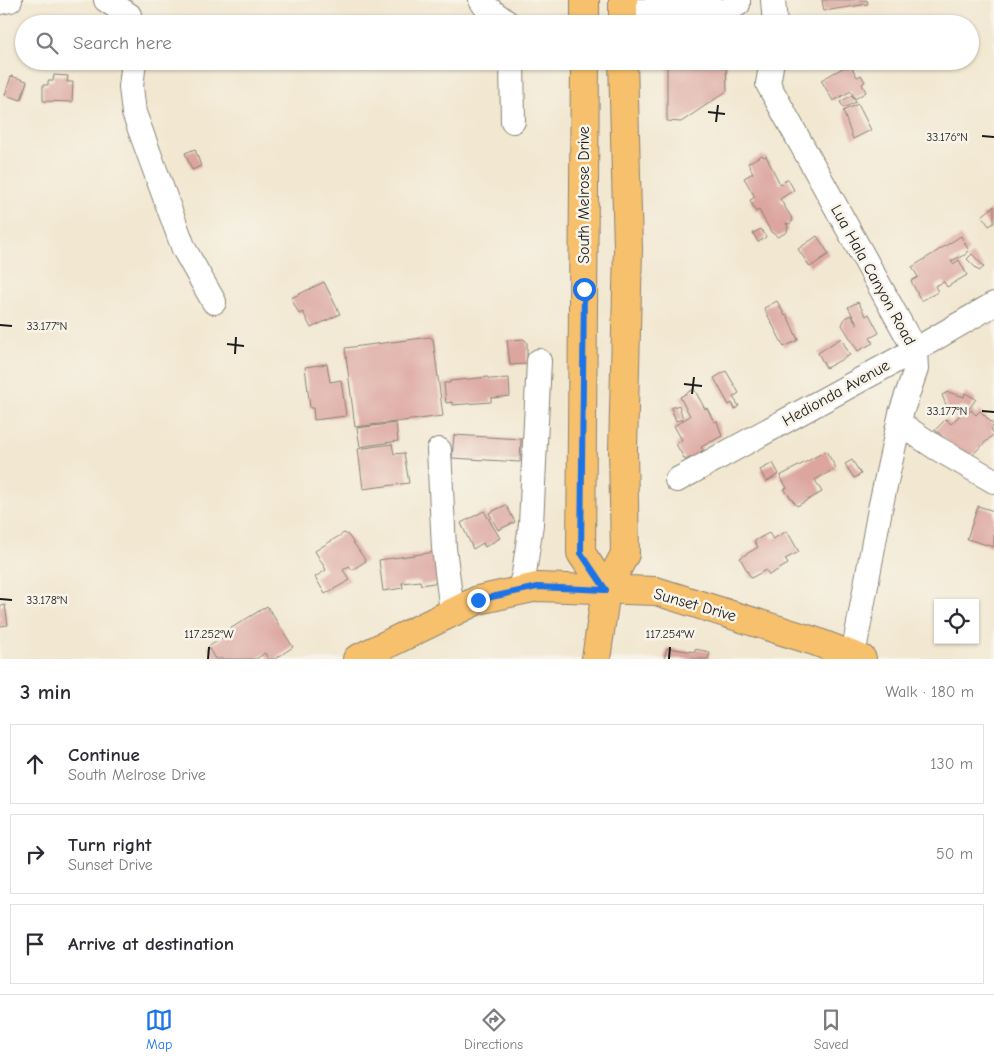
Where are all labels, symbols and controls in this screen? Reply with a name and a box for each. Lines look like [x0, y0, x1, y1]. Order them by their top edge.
search box [15, 15, 979, 70]
icon: search [33, 29, 61, 57]
text: Search here [73, 32, 172, 54]
street label: South Melrose Drive [575, 126, 593, 264]
text: 33.176°N [926, 130, 968, 144]
street label: Lua Hala Canyon Road [827, 202, 919, 348]
route start [573, 278, 596, 301]
text: 33.177°N [27, 319, 67, 333]
street label: Hedionda Avenue [779, 356, 893, 430]
text: 33.177°N [927, 404, 967, 418]
street label: Sunset Drive [652, 585, 738, 625]
route end [467, 589, 490, 612]
text: 33.178°N [26, 593, 68, 607]
map controls [934, 599, 979, 644]
button: locate [934, 599, 979, 644]
text: 117.252°W [184, 627, 234, 641]
text: 117.254°W [646, 627, 695, 641]
text: 3 min [20, 680, 71, 704]
text: Walk · 180 m [885, 683, 974, 701]
text: Continue [68, 744, 140, 766]
icon: ahead [21, 750, 49, 778]
text: 130 m [930, 755, 973, 773]
text: South Melrose Drive [68, 766, 206, 784]
text: Turn right [68, 834, 152, 856]
icon: right [21, 840, 49, 868]
text: 50 m [936, 845, 973, 863]
text: Sunset Drive [68, 856, 153, 874]
icon: arrive [21, 930, 49, 958]
text: Arrive at destination [68, 933, 234, 955]
tab: Map [145, 1006, 173, 1053]
tab: Directions [464, 1006, 523, 1053]
tab: Saved [814, 1006, 849, 1053]

